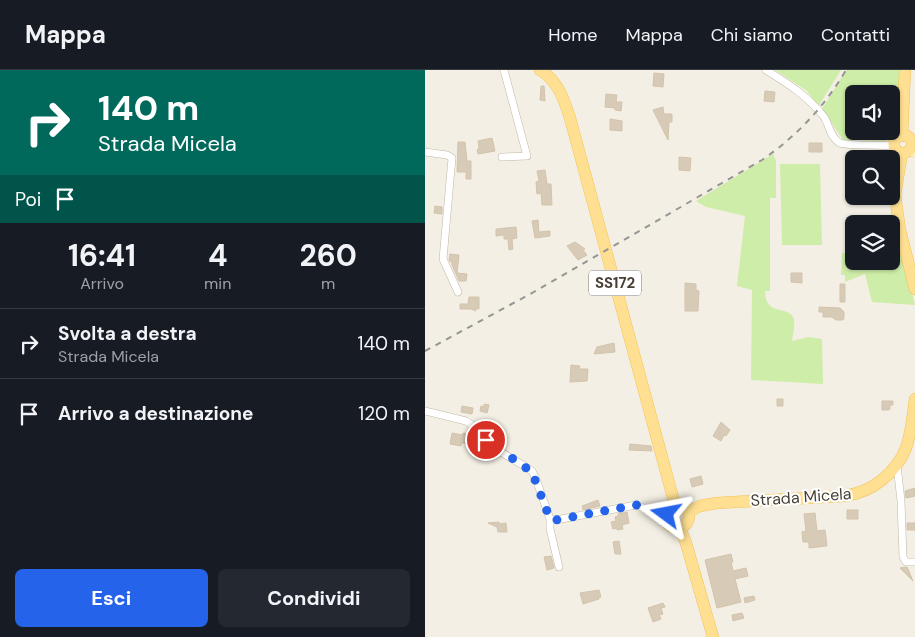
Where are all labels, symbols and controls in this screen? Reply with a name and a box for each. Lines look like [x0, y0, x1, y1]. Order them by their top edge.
text: Mappa [25, 19, 106, 50]
text: Home [548, 23, 598, 47]
text: Mappa [626, 23, 683, 47]
text: Chi siamo [711, 23, 793, 47]
text: Contatti [821, 23, 890, 47]
text: 140 m [98, 85, 199, 131]
map controls [845, 85, 900, 270]
button: sound [845, 85, 900, 140]
icon: right [15, 90, 80, 155]
text: Strada Micela [98, 129, 237, 158]
button: search [845, 150, 900, 205]
icon: arrive [51, 185, 79, 213]
text: Poi [15, 187, 41, 212]
button: layers [845, 215, 900, 270]
text: 16:41 [68, 236, 136, 275]
text: 4 [208, 236, 228, 275]
text: 260 [299, 236, 357, 275]
road number: SS172 [589, 270, 641, 296]
text: Arrivo [80, 273, 124, 294]
text: min [204, 273, 231, 294]
text: m [321, 273, 335, 294]
text: Svolta a destra [58, 321, 197, 346]
icon: right [15, 330, 43, 358]
text: 140 m [358, 331, 410, 356]
text: Strada Micela [58, 346, 159, 367]
icon: arrive [15, 400, 43, 428]
text: Arrivo a destinazione [58, 401, 253, 426]
text: 120 m [358, 401, 410, 426]
pin [465, 419, 507, 461]
icon: arrive [472, 426, 500, 454]
street label: Strada Micela [750, 483, 852, 511]
position arrow [639, 487, 691, 539]
button: Esci [15, 569, 208, 627]
button: Condividi [218, 569, 410, 627]

